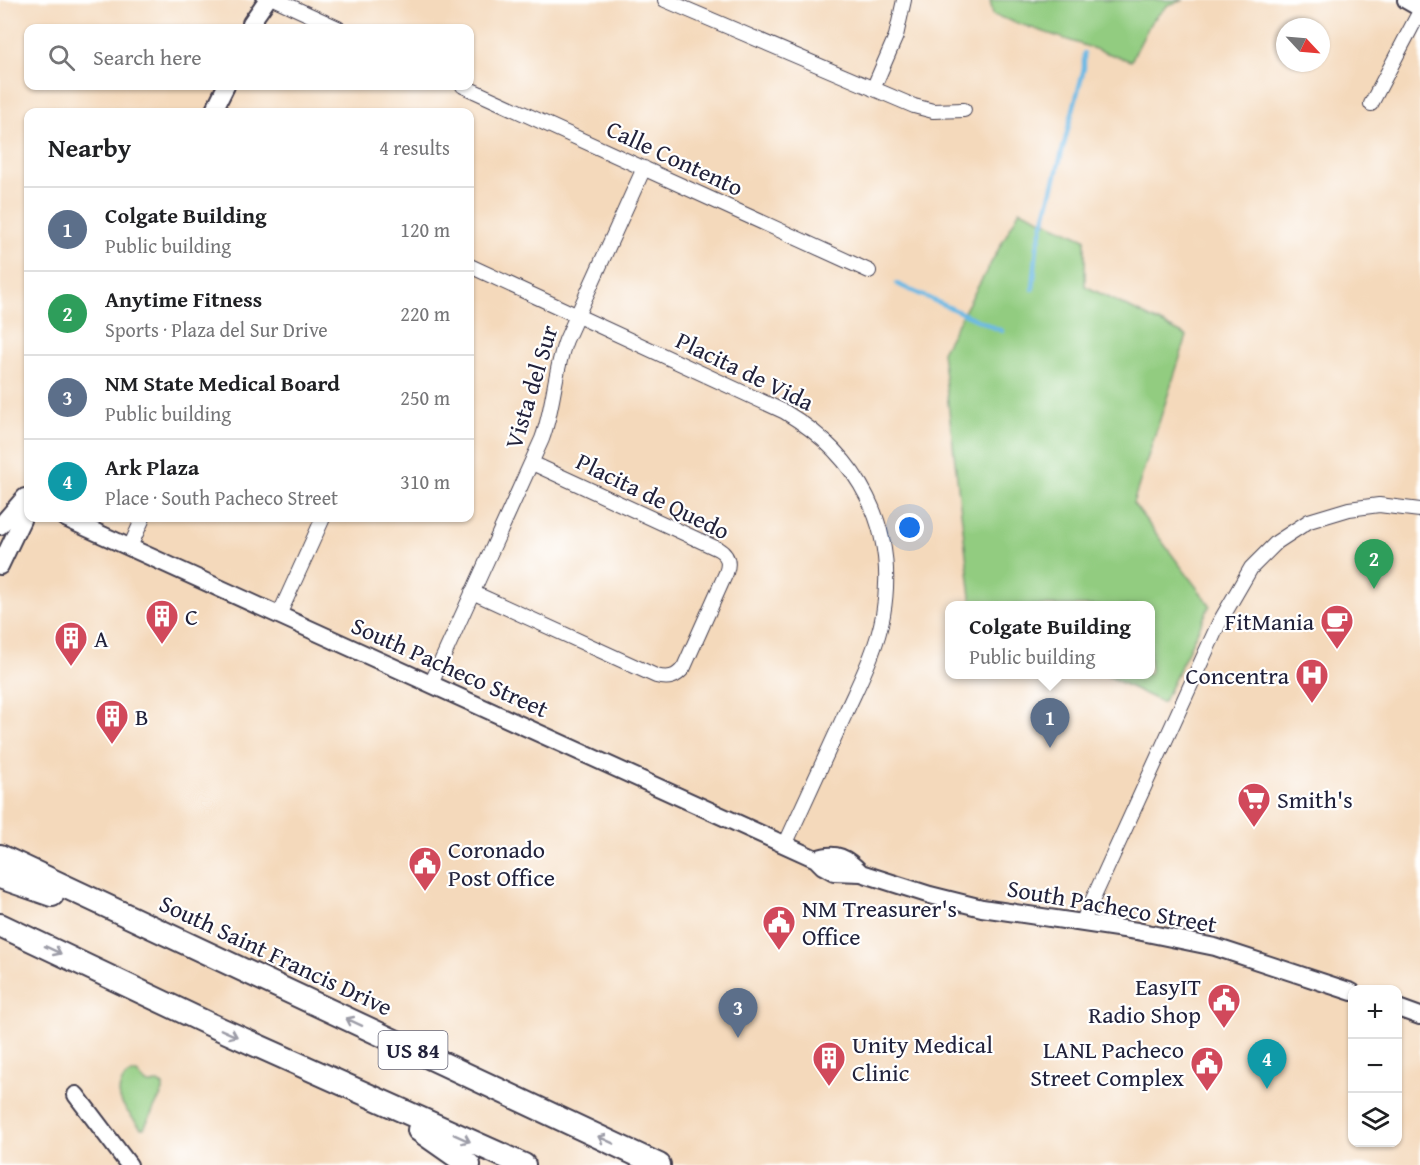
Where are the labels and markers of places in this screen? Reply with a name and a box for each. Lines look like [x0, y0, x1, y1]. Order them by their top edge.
pin: 2 [1354, 540, 1394, 589]
building icon: C [144, 598, 180, 645]
place label: C [185, 599, 198, 634]
cafe icon: FitMania [1319, 603, 1355, 650]
place label: FitMania [1225, 604, 1315, 639]
building icon: A [53, 620, 89, 667]
place label: A [94, 621, 109, 656]
hospital icon: Concentra [1294, 657, 1330, 704]
place label: Concentra [1185, 658, 1290, 693]
building icon: B [94, 698, 130, 745]
pin: 1 [1030, 698, 1070, 748]
place label: B [135, 699, 149, 734]
supermarket icon: Smith's [1236, 781, 1272, 828]
place label: Smith's [1277, 782, 1353, 817]
place label: Coronado Post Office [448, 832, 555, 895]
public building icon: Coronado Post Office [407, 845, 443, 892]
place label: NM Treasurer's Office [802, 891, 957, 954]
public building icon: NM Treasurer's Office [761, 904, 797, 951]
place label: EasyIT Radio Shop [1088, 969, 1201, 1032]
public building icon: EasyIT Radio Shop [1206, 982, 1242, 1029]
pin: 3 [718, 988, 758, 1038]
place label: Unity Medical Clinic [852, 1027, 993, 1090]
place label: LANL Pacheco Street Complex [1030, 1032, 1185, 1095]
building icon: Unity Medical Clinic [811, 1040, 847, 1087]
pin: 4 [1248, 1040, 1286, 1089]
public building icon: LANL Pacheco Street Complex [1189, 1045, 1225, 1092]

